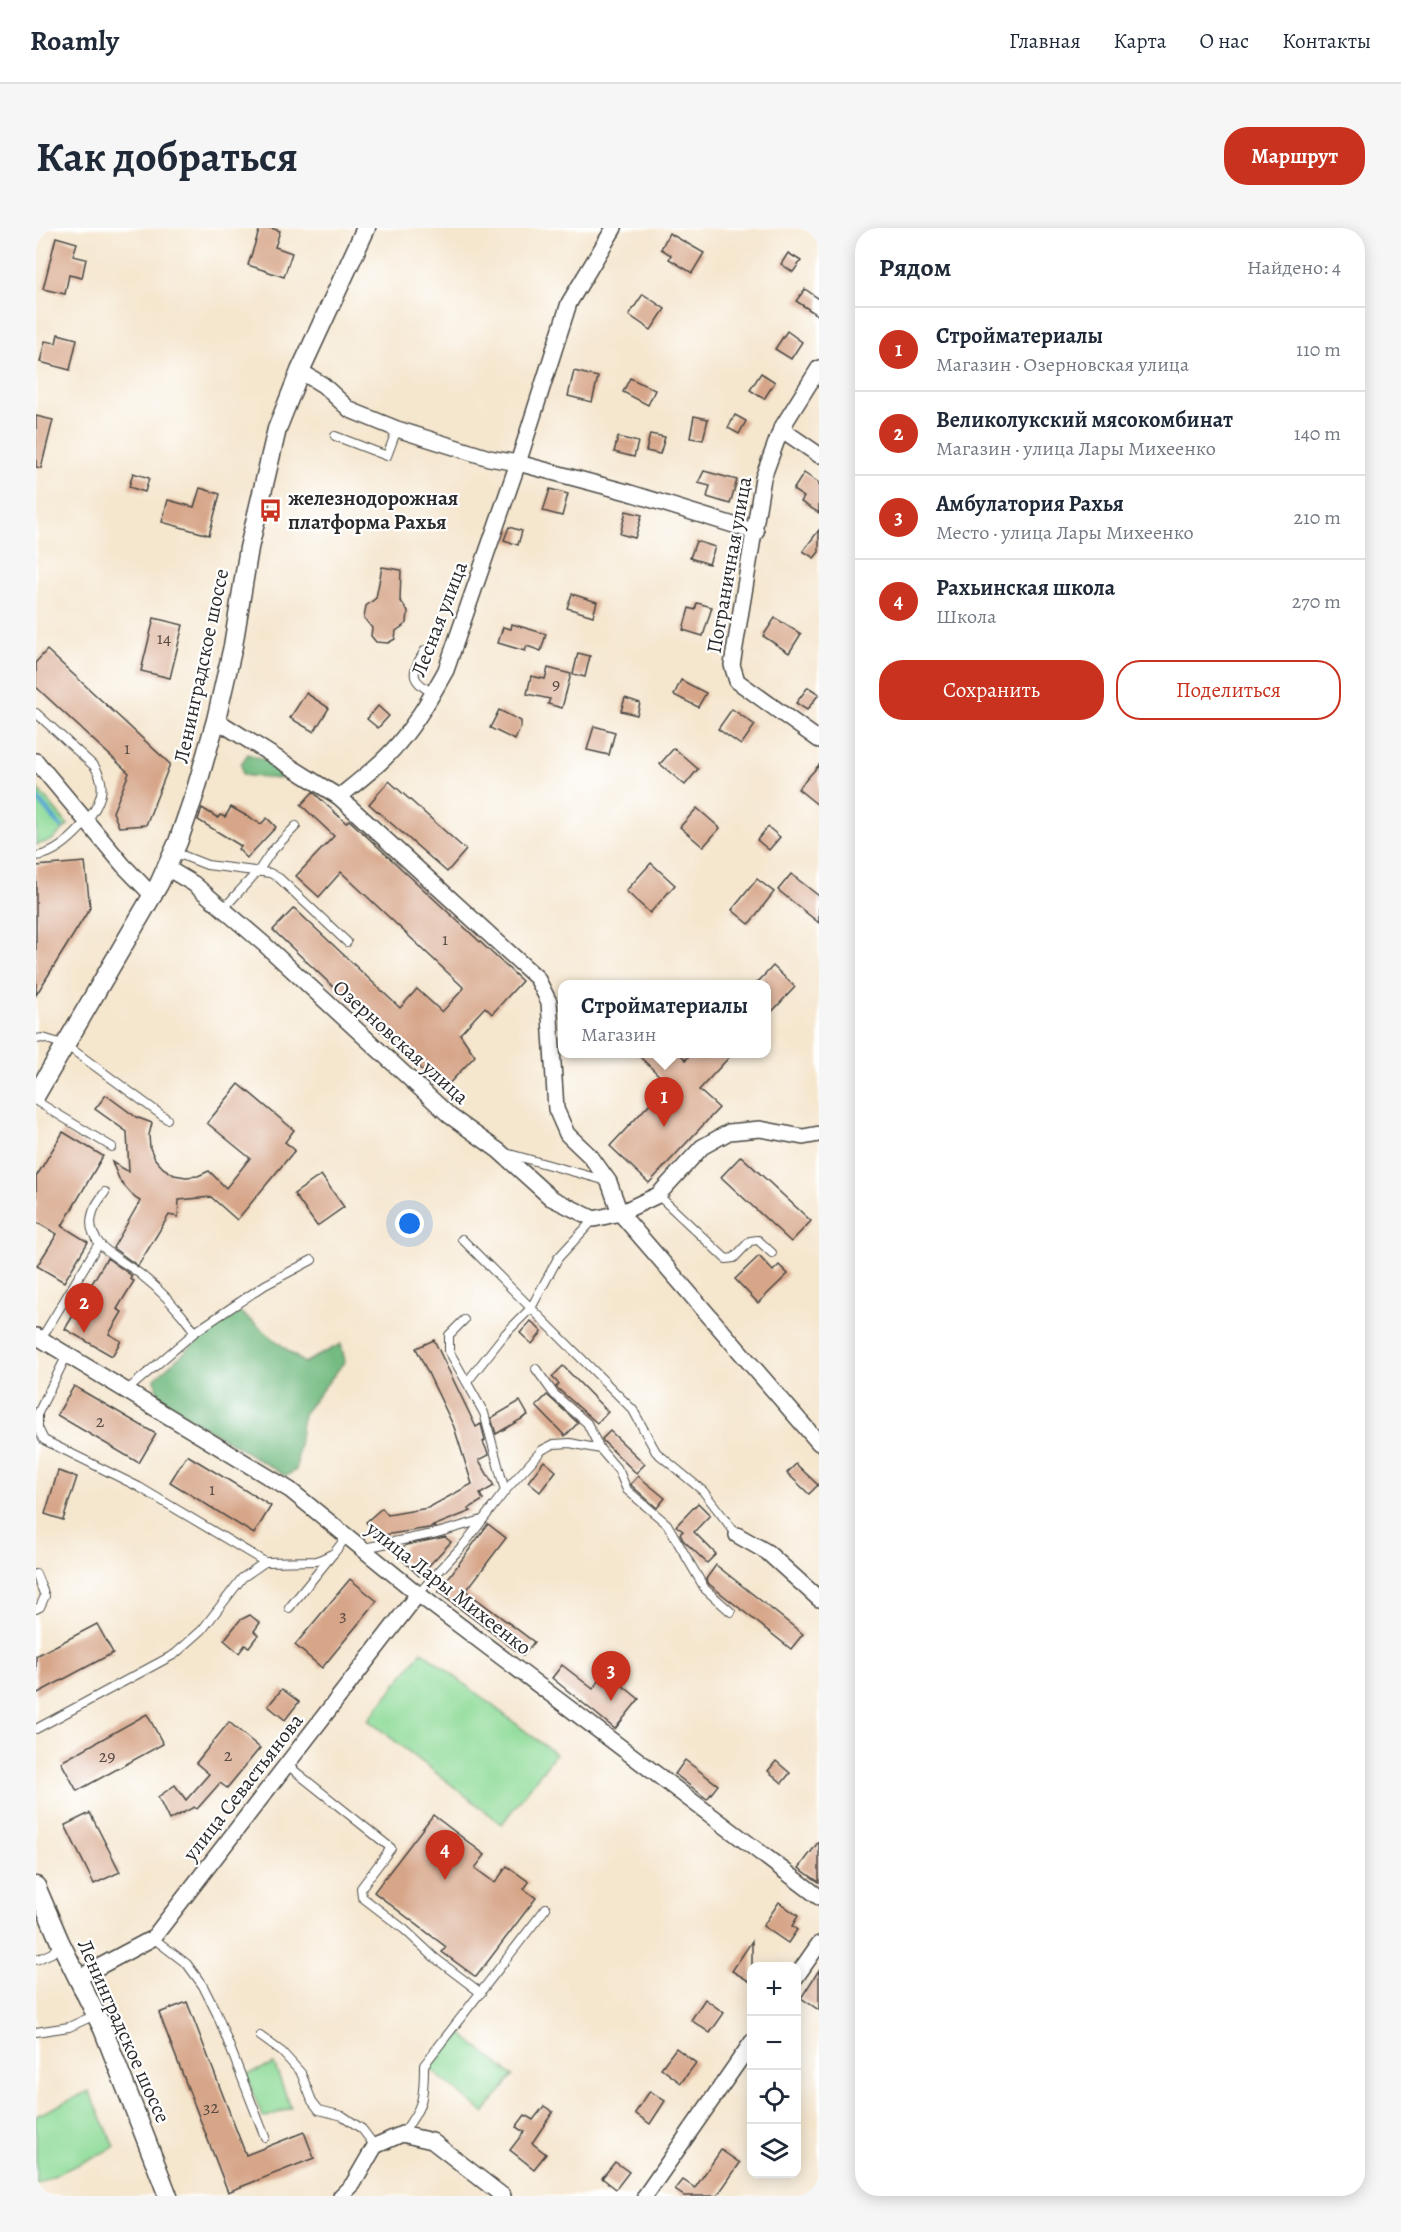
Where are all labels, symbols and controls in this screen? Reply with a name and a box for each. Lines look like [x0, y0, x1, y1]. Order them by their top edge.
text: Roamly [30, 22, 119, 60]
text: Главная [1009, 27, 1081, 55]
text: Карта [1114, 27, 1166, 55]
text: О нас [1199, 27, 1249, 55]
text: Контакты [1282, 27, 1371, 55]
button: Маршрут [1224, 127, 1365, 185]
text: Как добраться [36, 128, 298, 185]
text: Рядом [879, 250, 951, 285]
text: Найдено: 4 [1247, 254, 1341, 281]
text: Стройматериалы [936, 321, 1103, 351]
text: 1 [895, 336, 902, 363]
text: 110 m [1296, 336, 1341, 363]
text: Магазин · Озерновская улица [936, 351, 1189, 378]
text: Великолукский мясокомбинат [936, 405, 1233, 435]
text: 2 [894, 420, 903, 447]
text: 140 m [1294, 420, 1341, 447]
text: Магазин · улица Лары Михеенко [936, 435, 1216, 462]
street label: Пограничная улица [700, 474, 758, 656]
place label: железнодорожная платформа Рахья [288, 484, 458, 536]
text: Амбулатория Рахья [936, 489, 1124, 519]
bus stop icon: железнодорожная платформа Рахья [257, 497, 283, 523]
text: 3 [894, 504, 903, 531]
text: 210 m [1293, 504, 1341, 531]
text: Место · улица Лары Михеенко [936, 519, 1194, 546]
street label: Лесная улица [404, 557, 474, 681]
street label: Ленинградское шоссе [167, 566, 235, 766]
text: Рахьинская школа [936, 573, 1115, 603]
text: 4 [894, 588, 903, 615]
text: 270 m [1292, 588, 1341, 615]
text: Школа [936, 603, 996, 630]
house number: 14 [157, 626, 171, 650]
button: Сохранить [879, 660, 1104, 720]
button: Поделиться [1116, 660, 1341, 720]
house number: 9 [552, 672, 560, 696]
house number: 1 [124, 736, 130, 760]
house number: 1 [442, 927, 448, 951]
street label: Озерновская улица [327, 973, 475, 1111]
popup [558, 980, 771, 1058]
text: Стройматериалы [581, 991, 748, 1021]
text: Магазин [581, 1021, 656, 1048]
pin: 1 [644, 1078, 684, 1127]
your location [395, 1209, 424, 1238]
pin: 2 [64, 1284, 104, 1333]
house number: 2 [96, 1409, 105, 1433]
house number: 1 [209, 1477, 215, 1501]
street label: улица Лары Михеенко [360, 1514, 537, 1661]
house number: 3 [339, 1603, 347, 1627]
pin: 3 [592, 1652, 630, 1701]
street label: улица Севастьянова [176, 1707, 310, 1867]
house number: 2 [224, 1743, 233, 1767]
house number: 29 [99, 1744, 115, 1768]
pin: 4 [426, 1830, 464, 1880]
street label: Ленинградское шоссе [71, 1935, 177, 2127]
map controls [747, 1962, 801, 2178]
button: + [747, 1962, 801, 2016]
button: − [747, 2016, 801, 2070]
button: locate [747, 2070, 801, 2124]
house number: 32 [203, 2095, 219, 2119]
button: layers [747, 2124, 801, 2178]

